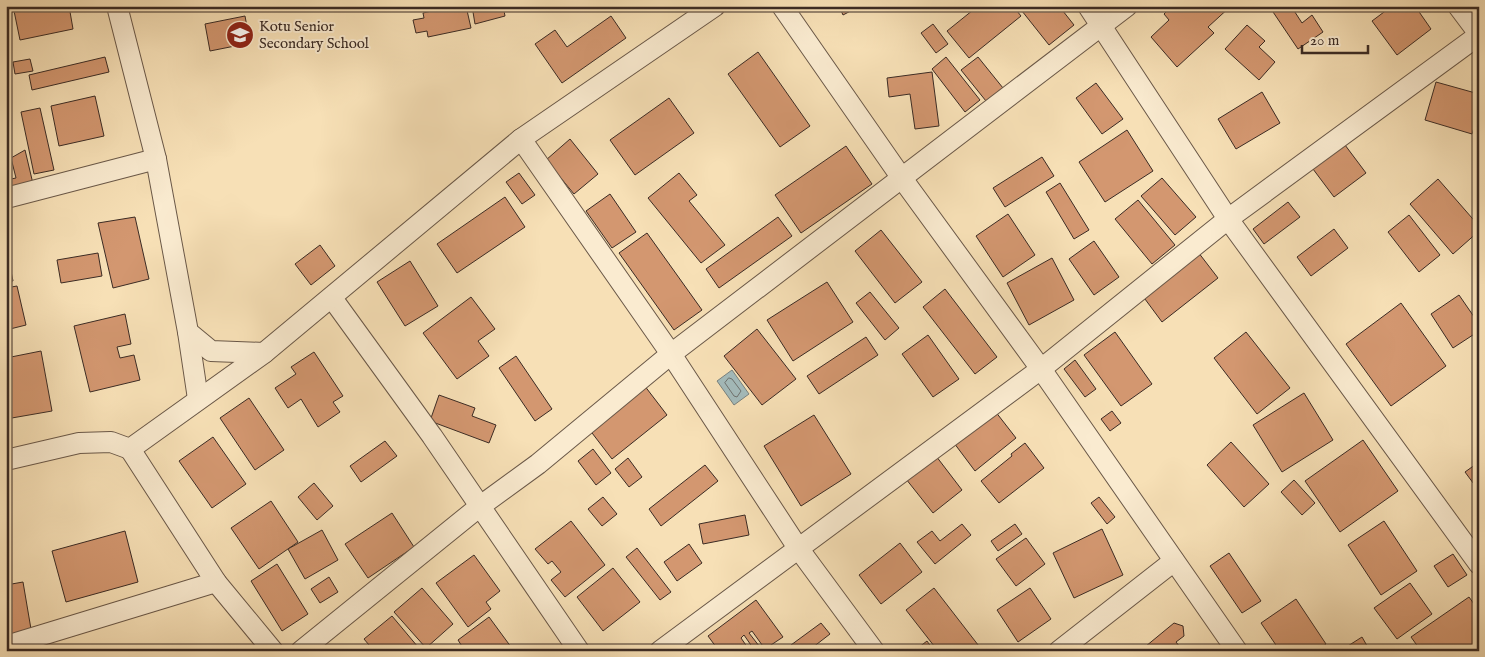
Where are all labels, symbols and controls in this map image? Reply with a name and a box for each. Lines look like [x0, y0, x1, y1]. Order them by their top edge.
place label: Kotu Senior Secondary School [259, 17, 370, 53]
school or university icon: Kotu Senior Secondary School [225, 20, 255, 50]
scale bar [1302, 22, 1369, 54]
text: 20 m [1310, 31, 1340, 50]

